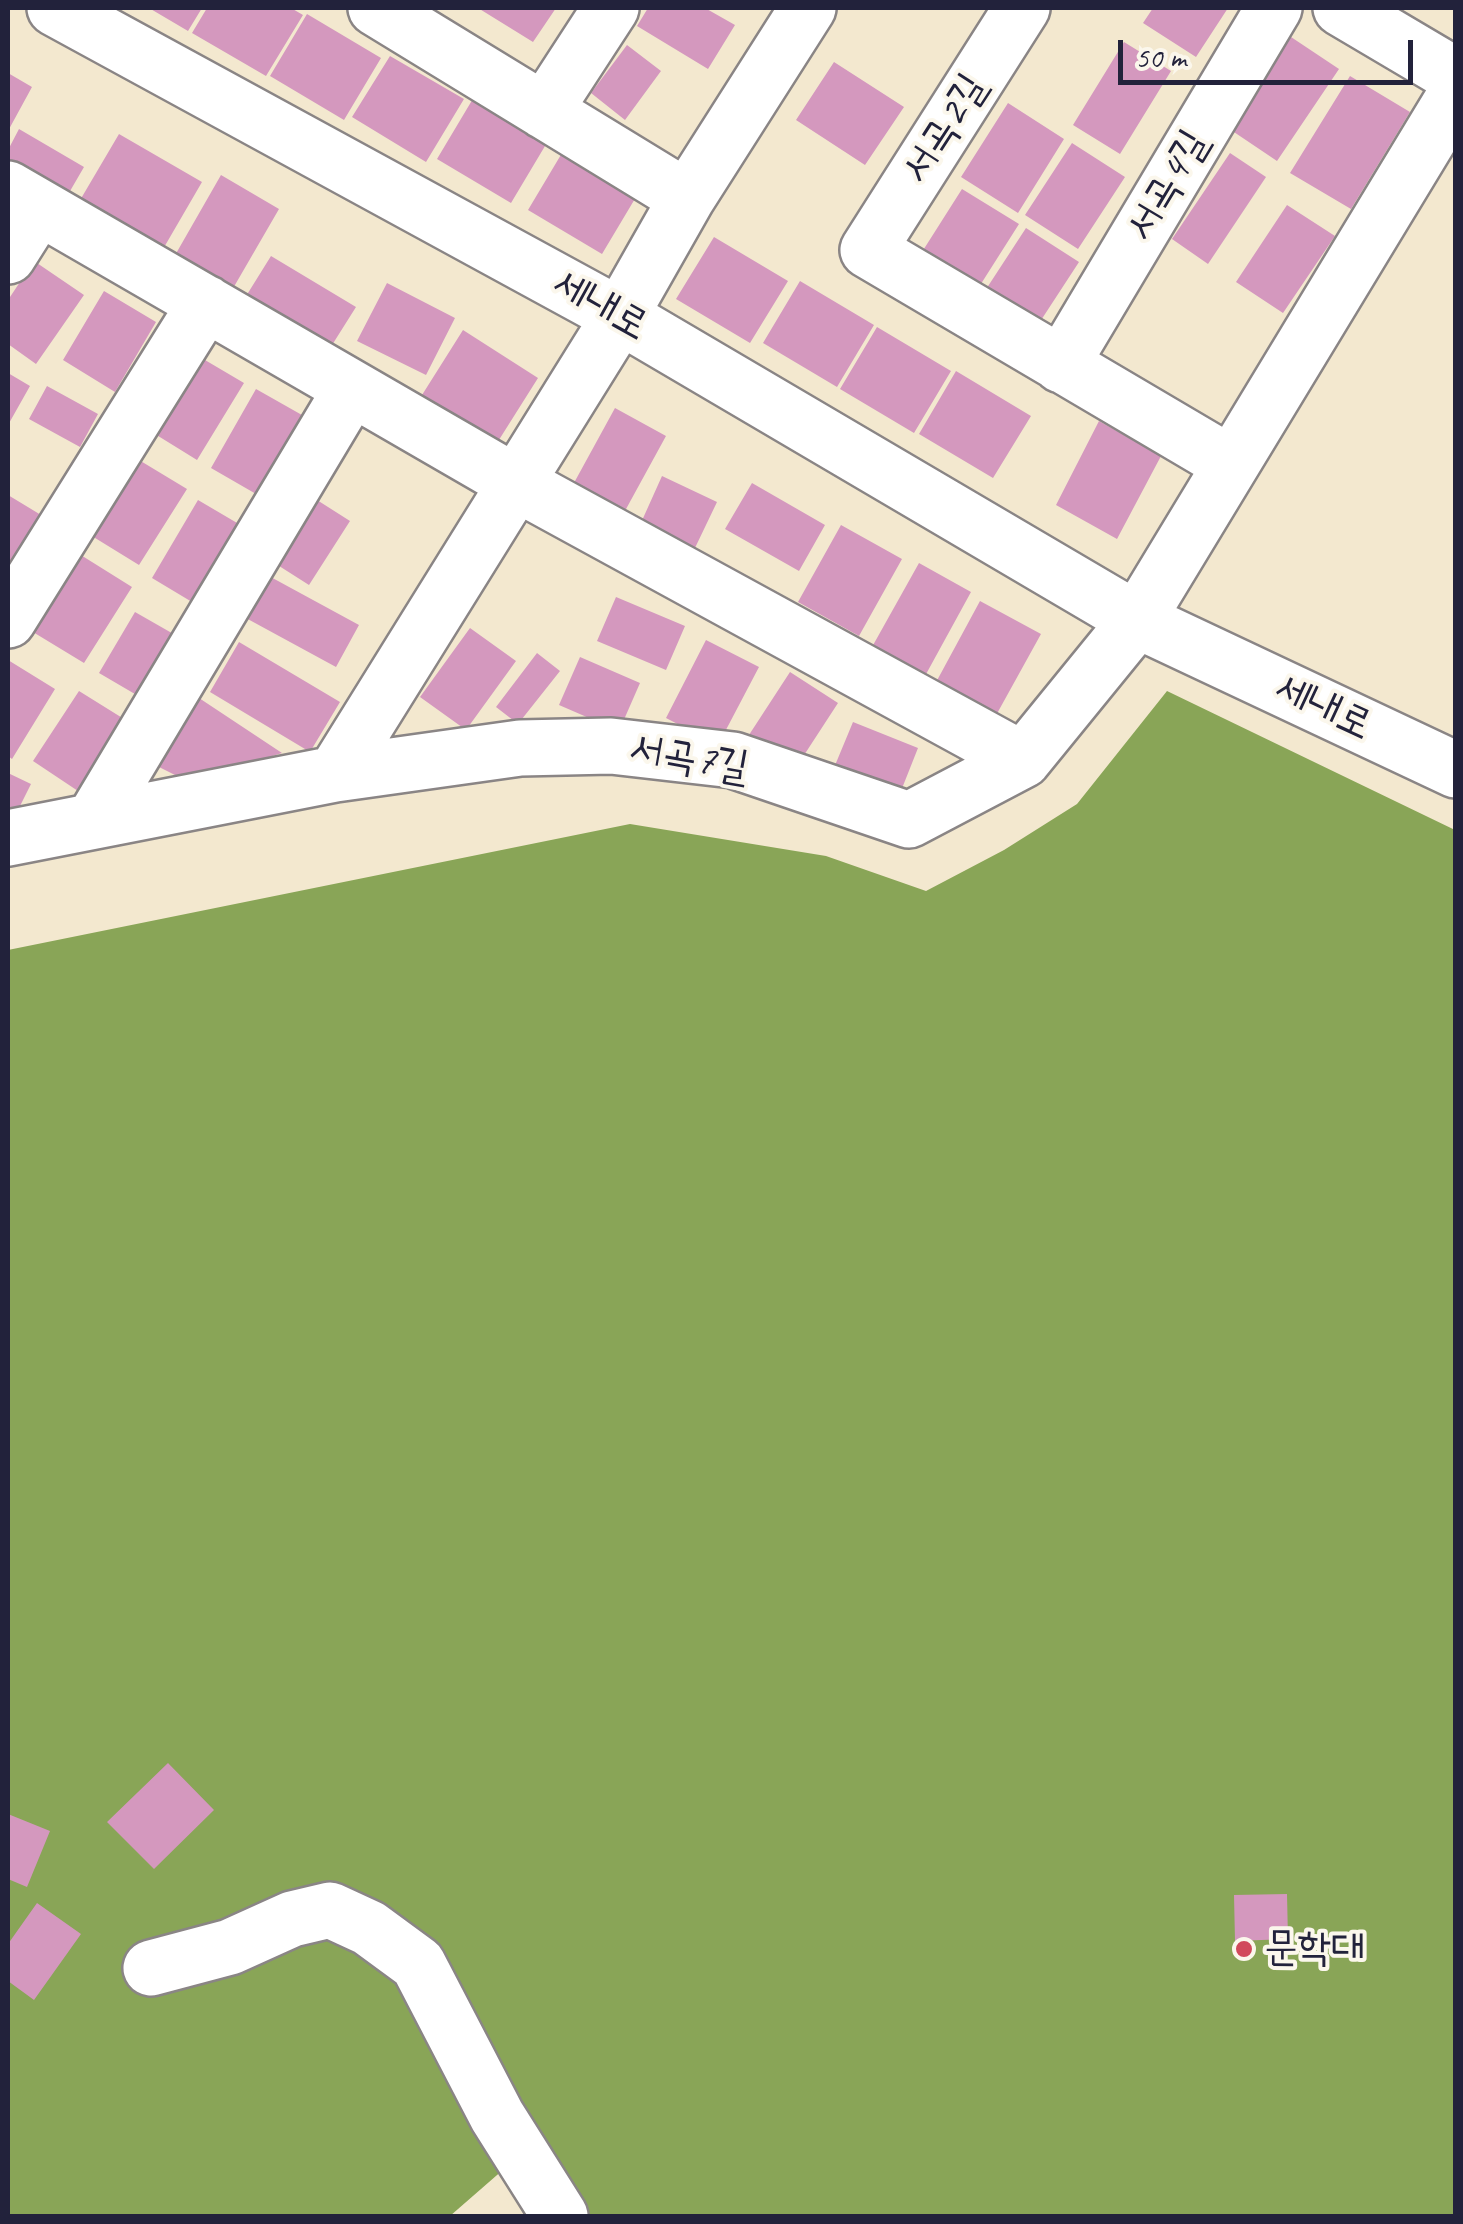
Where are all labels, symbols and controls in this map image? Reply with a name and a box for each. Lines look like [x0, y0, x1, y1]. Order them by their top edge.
scale bar [1123, 20, 1418, 82]
text: 50 m [1135, 38, 1186, 76]
street label: 서곡2길 [891, 65, 999, 193]
street label: 서곡4길 [1115, 121, 1221, 251]
street label: 세내로 [543, 259, 657, 353]
street label: 세내로 [1266, 664, 1380, 752]
street label: 서곡7길 [625, 724, 753, 794]
place label: 문학대 [1264, 1924, 1365, 1974]
marker: 문학대 [1233, 1938, 1255, 1960]

